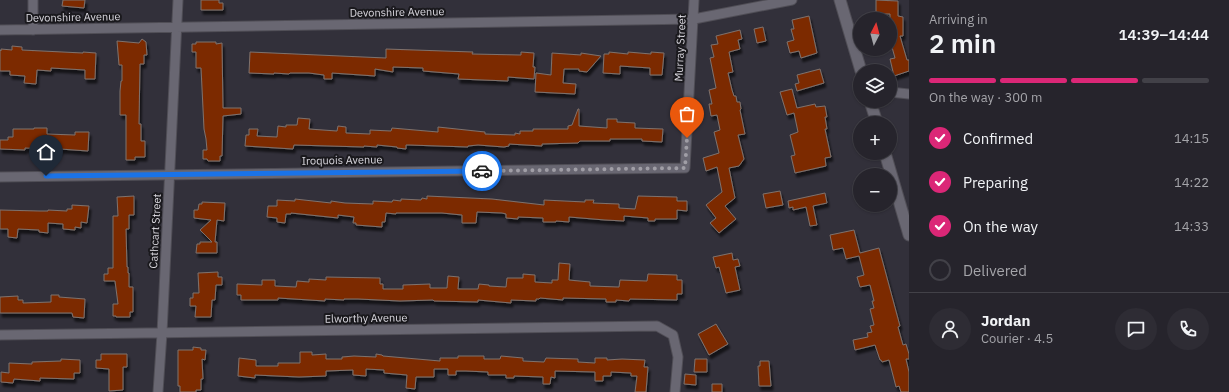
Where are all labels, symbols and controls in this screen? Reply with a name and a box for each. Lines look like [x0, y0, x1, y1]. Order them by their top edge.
street label: Devonshire Avenue [350, 4, 444, 20]
street label: Devonshire Avenue [26, 9, 120, 25]
text: Arriving in [929, 11, 988, 28]
north arrow [853, 12, 897, 56]
map controls [853, 12, 897, 212]
street label: Murray Street [671, 14, 689, 82]
text: 14:39–14:44 [1119, 25, 1209, 44]
text: 2 min [929, 26, 996, 60]
button: layers [853, 64, 897, 108]
text: On the way · 300 m [929, 89, 1042, 106]
pin [670, 97, 704, 138]
icon: bag [676, 103, 698, 125]
button: + [853, 116, 897, 160]
icon: check [929, 127, 951, 149]
text: Confirmed [963, 129, 1033, 148]
text: 14:15 [1174, 130, 1209, 147]
pin [29, 135, 63, 176]
icon: home [35, 141, 57, 163]
courier [462, 151, 502, 191]
street label: Iroquois Avenue [302, 152, 382, 168]
icon: car [471, 160, 493, 182]
button: − [853, 168, 897, 212]
icon: check [929, 171, 951, 193]
text: Preparing [963, 173, 1028, 192]
text: 14:22 [1174, 174, 1209, 191]
street label: Cathcart Street [146, 193, 164, 269]
icon: check [929, 215, 951, 237]
text: On the way [963, 217, 1038, 236]
text: 14:33 [1174, 218, 1209, 235]
text: Delivered [963, 261, 1027, 280]
button: person [929, 308, 971, 350]
button: chat [1115, 308, 1157, 350]
button: phone [1167, 308, 1209, 350]
street label: Elworthy Avenue [324, 310, 408, 326]
text: Jordan [981, 311, 1030, 330]
text: Courier · 4.5 [981, 330, 1053, 347]

